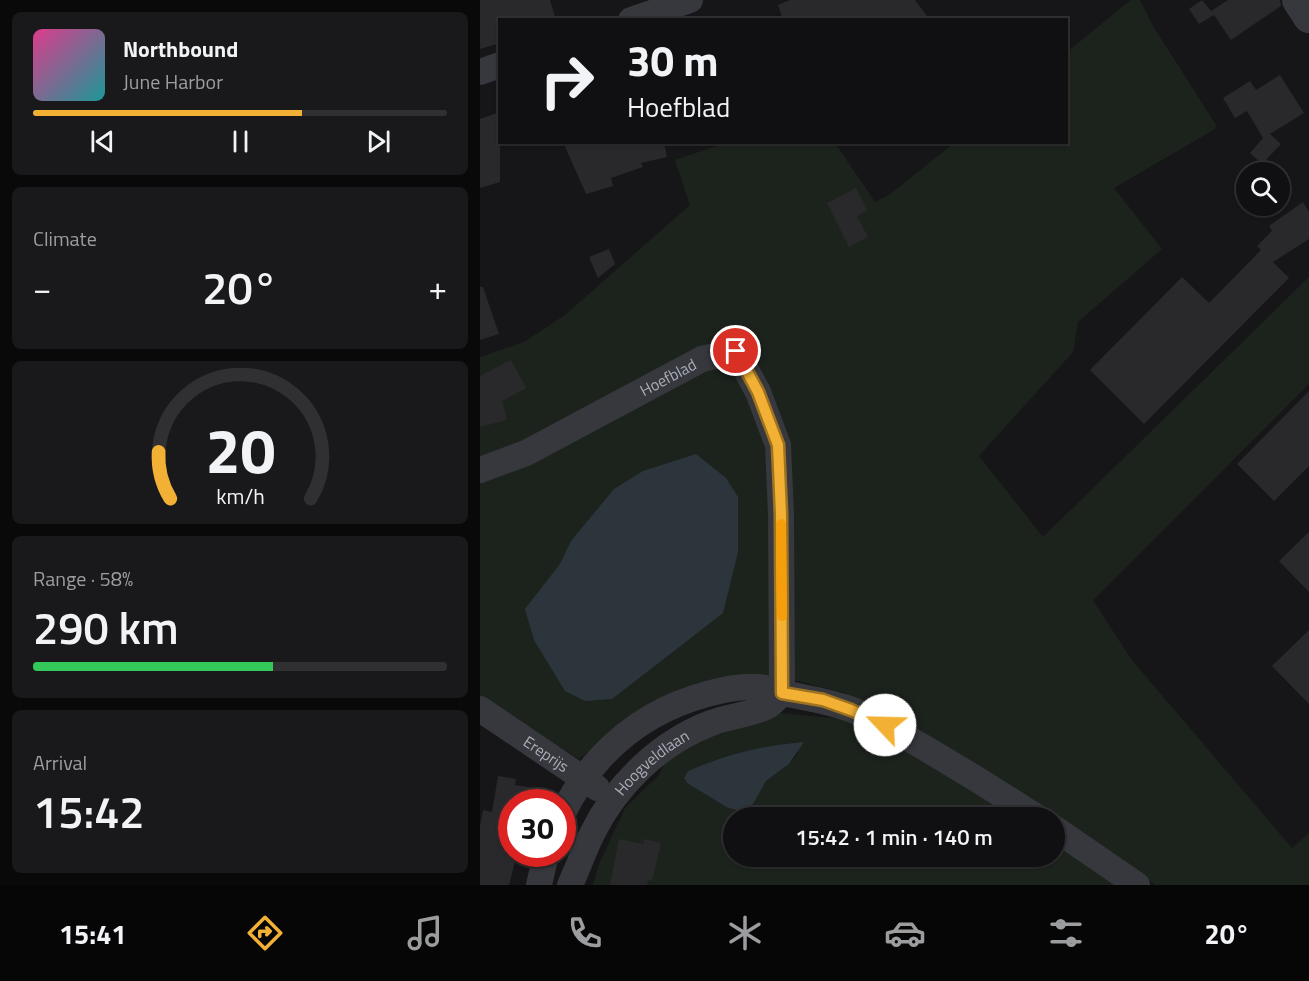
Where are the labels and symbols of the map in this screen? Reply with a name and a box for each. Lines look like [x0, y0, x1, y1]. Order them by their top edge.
pin [710, 325, 761, 376]
street label: Hoefblad [635, 352, 701, 402]
position arrow [853, 693, 917, 757]
street label: Hoogveldlaan [608, 723, 693, 801]
street label: Ereprijs [519, 730, 574, 778]
speed limit sign: 30 [498, 789, 576, 867]

